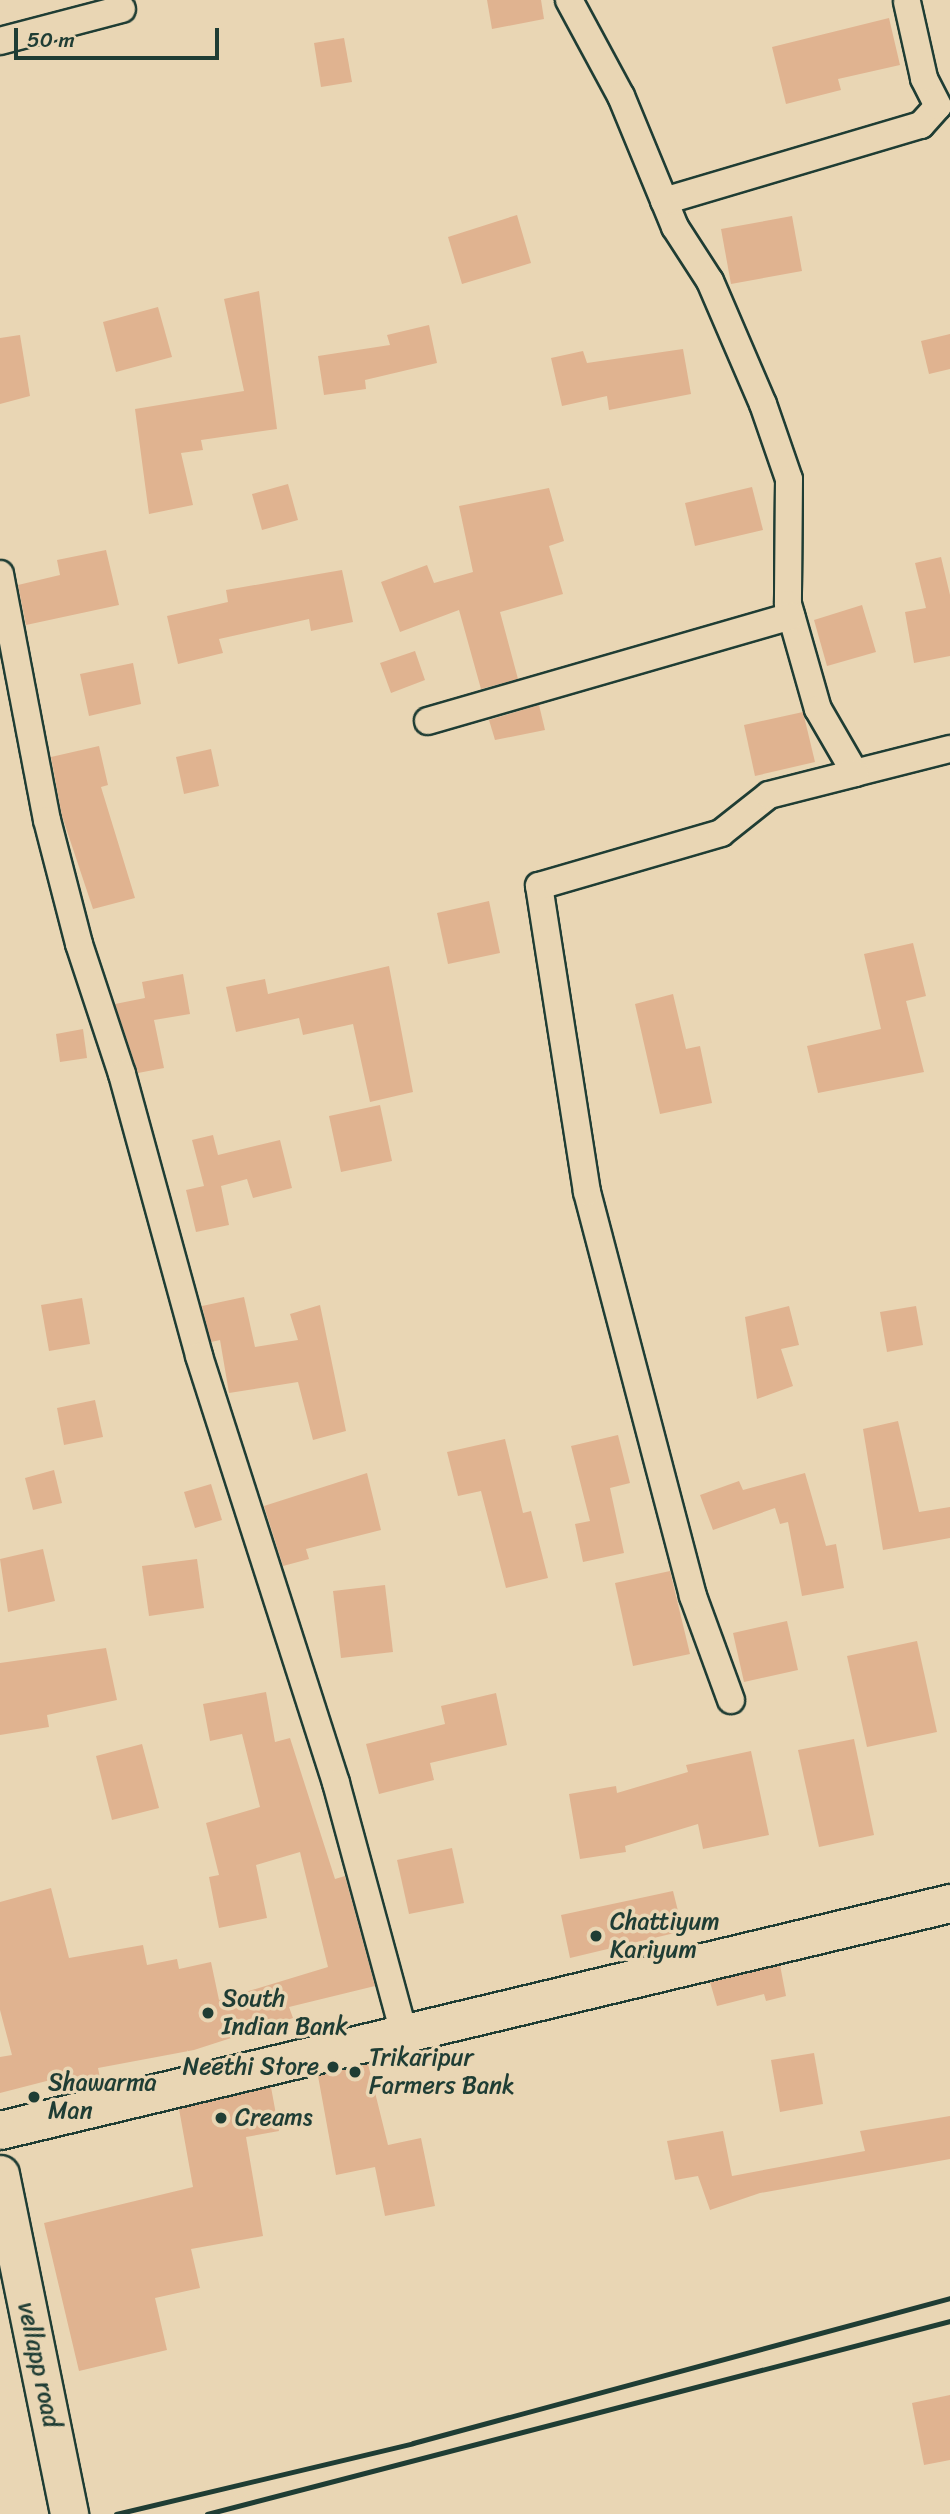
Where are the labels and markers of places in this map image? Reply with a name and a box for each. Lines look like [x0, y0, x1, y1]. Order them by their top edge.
place label: Chattiyum Kariyum [610, 1908, 720, 1964]
marker: Chattiyum Kariyum [588, 1928, 604, 1944]
place label: South Indian Bank [222, 1985, 348, 2041]
marker: South Indian Bank [200, 2005, 216, 2021]
place label: Trikaripur Farmers Bank [369, 2044, 515, 2100]
place label: Neethi Store [182, 2053, 319, 2081]
marker: Neethi Store [325, 2059, 341, 2075]
marker: Trikaripur Farmers Bank [347, 2064, 363, 2080]
place label: Shawarma Man [48, 2069, 157, 2125]
marker: Shawarma Man [26, 2089, 42, 2105]
place label: Creams [235, 2104, 312, 2132]
marker: Creams [213, 2110, 229, 2126]

